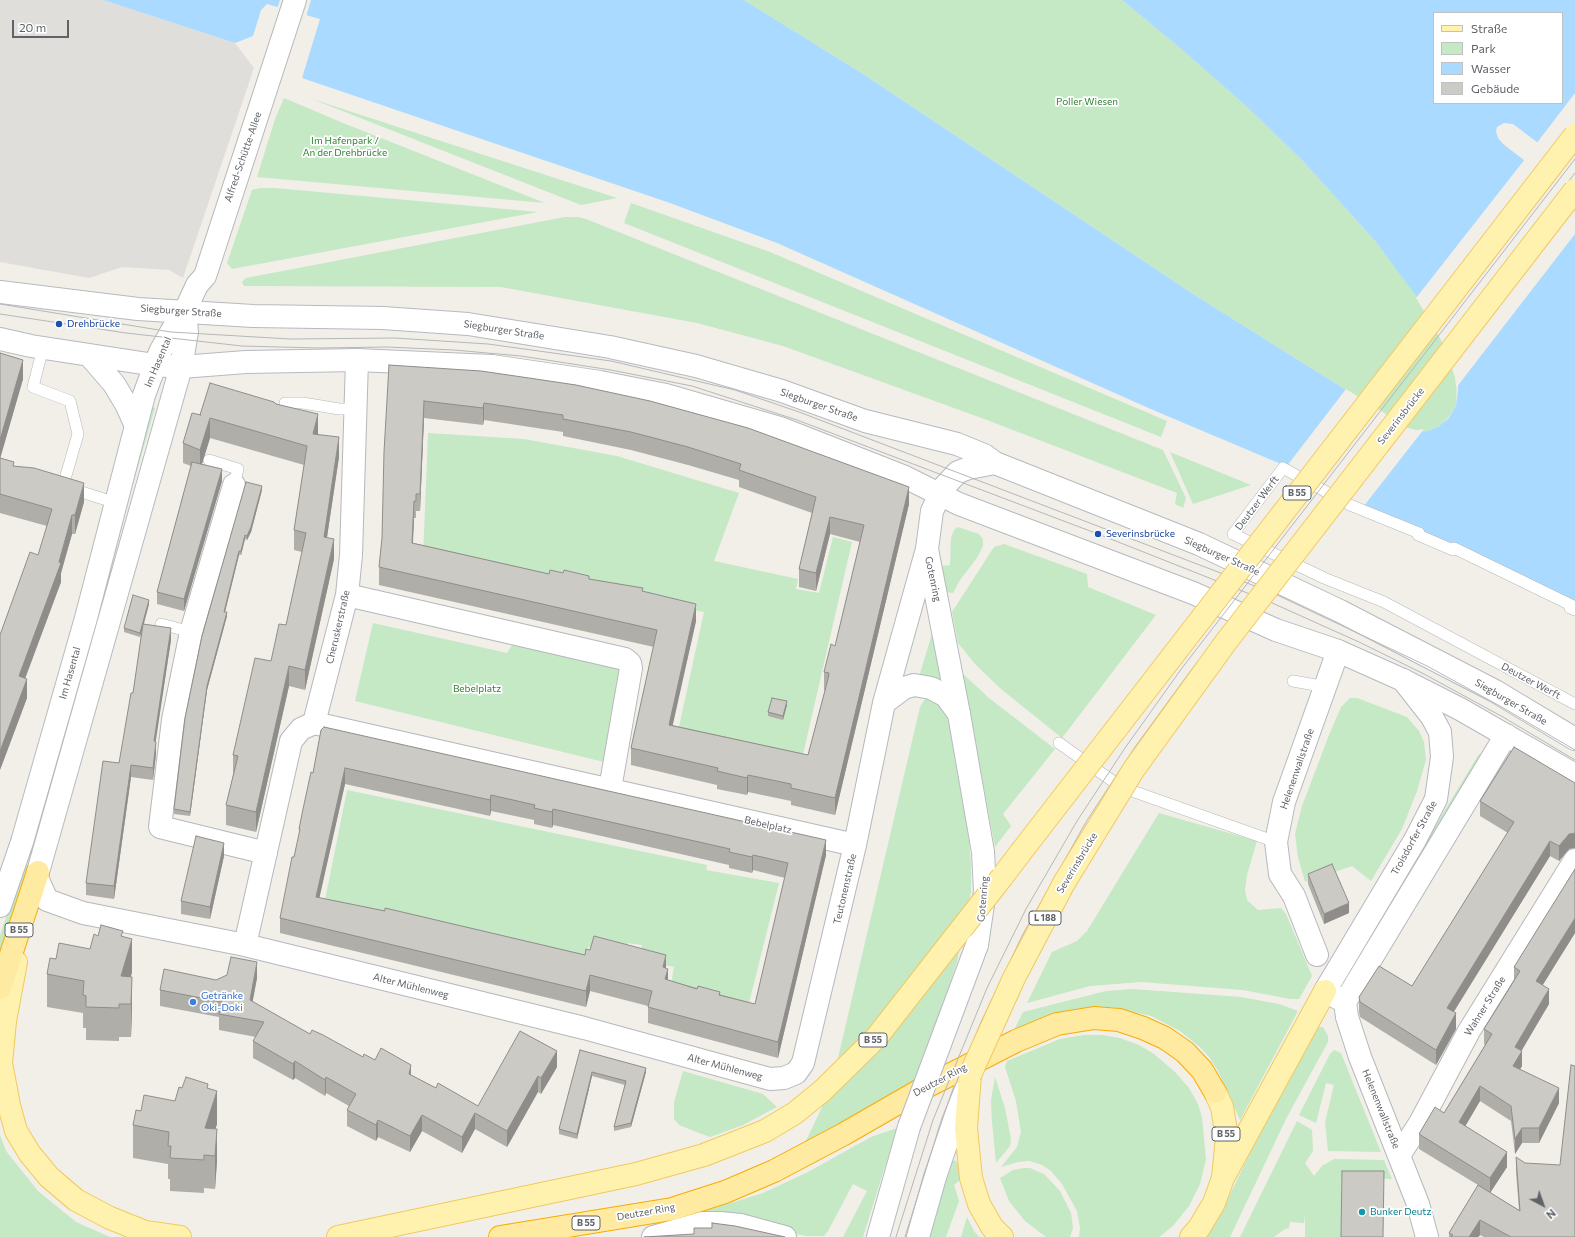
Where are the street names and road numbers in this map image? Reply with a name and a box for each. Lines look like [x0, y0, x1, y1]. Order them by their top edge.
street label: Alfred-Schütte-Allee [222, 110, 264, 204]
street label: Siegburger Straße [140, 302, 222, 320]
street label: Siegburger Straße [463, 318, 545, 342]
street label: Im Hasental [142, 335, 174, 389]
street label: Severinsbrücke [1375, 385, 1427, 447]
street label: Siegburger Straße [779, 386, 859, 424]
street label: Deutzer Werft [1233, 473, 1281, 533]
road number: B 55 [1283, 486, 1311, 500]
street label: Siegburger Straße [1182, 534, 1262, 578]
street label: Gotenring [922, 555, 944, 603]
street label: Cheruskerstraße [324, 589, 352, 665]
street label: Im Hasental [57, 646, 83, 700]
street label: Deutzer Werft [1499, 660, 1563, 702]
street label: Siegburger Straße [1473, 676, 1549, 728]
street label: Helenenwallstraße [1278, 727, 1316, 811]
street label: Troisdorfer Straße [1389, 799, 1439, 877]
street label: Bebelplatz [743, 814, 793, 836]
street label: Severinsbrücke [1054, 830, 1100, 896]
street label: Teutonenstraße [831, 852, 859, 926]
street label: Gotenring [975, 876, 991, 922]
road number: L 188 [1029, 911, 1061, 925]
road number: B 55 [5, 923, 33, 937]
street label: Alter Mühlenweg [372, 971, 450, 1001]
street label: Wahner Straße [1462, 974, 1508, 1038]
road number: B 55 [859, 1033, 887, 1047]
street label: Alter Mühlenweg [686, 1051, 764, 1083]
street label: Deutzer Ring [911, 1061, 969, 1099]
street label: Helenenwallstraße [1360, 1068, 1402, 1150]
road number: B 55 [1212, 1127, 1240, 1141]
street label: Deutzer Ring [616, 1201, 676, 1223]
road number: B 55 [572, 1216, 600, 1230]

